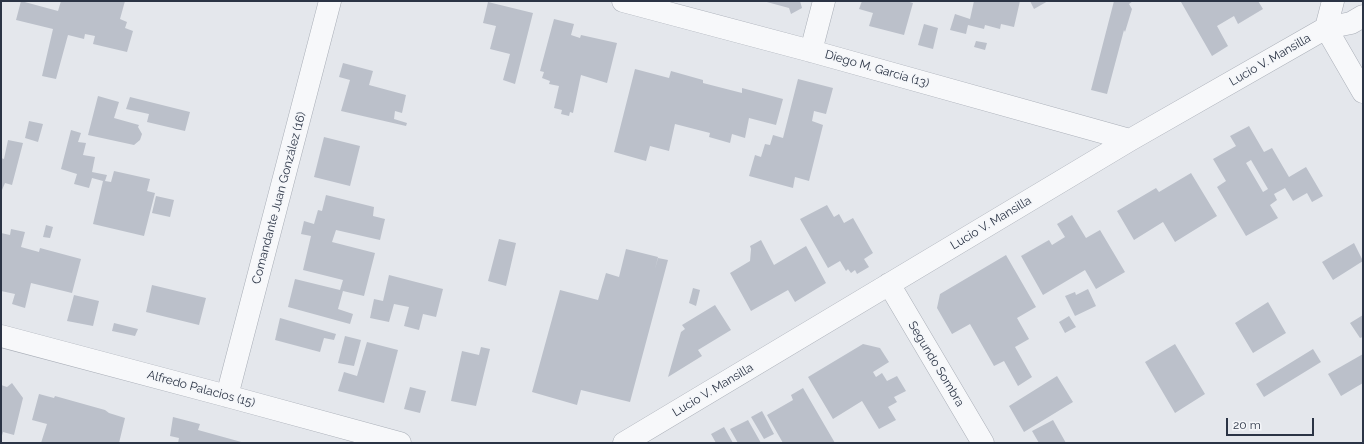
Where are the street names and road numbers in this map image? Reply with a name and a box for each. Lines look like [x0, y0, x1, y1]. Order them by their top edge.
street label: Lucio V. Mansilla [1227, 31, 1313, 89]
street label: Diego M. García (13) [823, 47, 931, 91]
street label: Comandante Juan González (16) [249, 110, 309, 286]
street label: Lucio V. Mansilla [948, 193, 1034, 253]
street label: Segundo Sombra [905, 319, 967, 409]
street label: Lucio V. Mansilla [670, 360, 756, 420]
street label: Alfredo Palacios (15) [145, 368, 257, 410]

